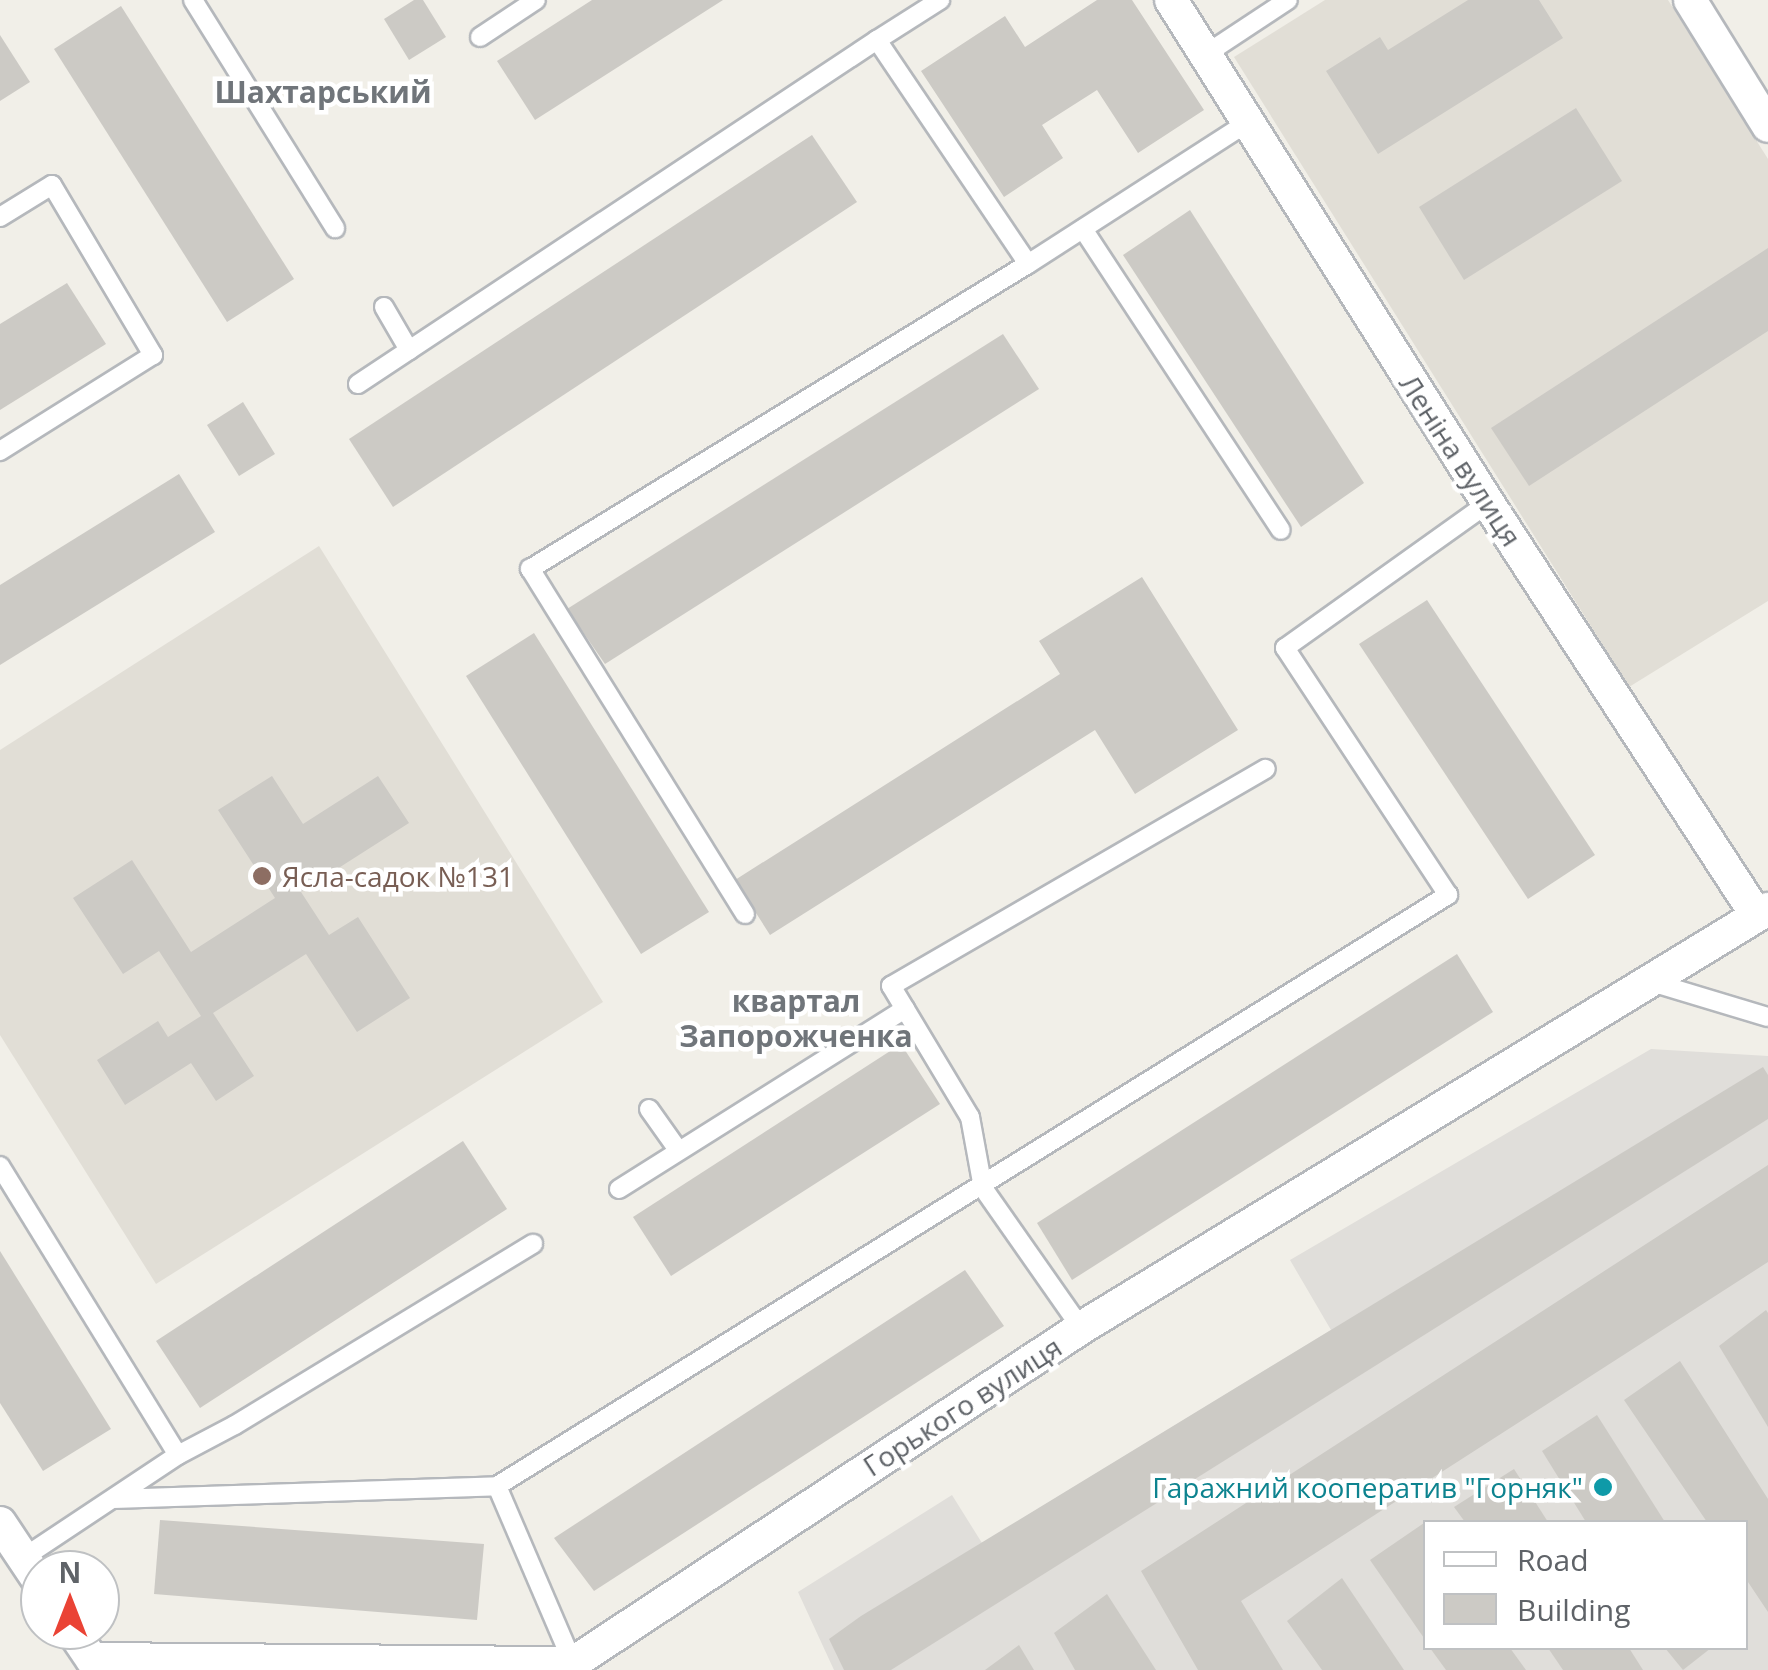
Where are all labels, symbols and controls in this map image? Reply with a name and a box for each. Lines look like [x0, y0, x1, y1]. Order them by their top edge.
district label: Шахтарський [214, 74, 432, 110]
street label: Леніна вулиця [1393, 368, 1529, 552]
place label: Ясла-садок №131 [282, 859, 514, 893]
marker: Ясла-садок №131 [251, 865, 273, 887]
district label: квартал Запорожченка [679, 983, 913, 1054]
street label: Горького вулиця [857, 1329, 1067, 1483]
place label: Гаражний кооператив "Горняк" [1152, 1470, 1583, 1504]
marker: Гаражний кооператив "Горняк" [1592, 1476, 1614, 1498]
legend [1423, 1520, 1748, 1650]
text: Road [1517, 1539, 1589, 1580]
north arrow [20, 1550, 120, 1650]
text: N [59, 1553, 81, 1591]
text: Building [1517, 1589, 1631, 1630]

